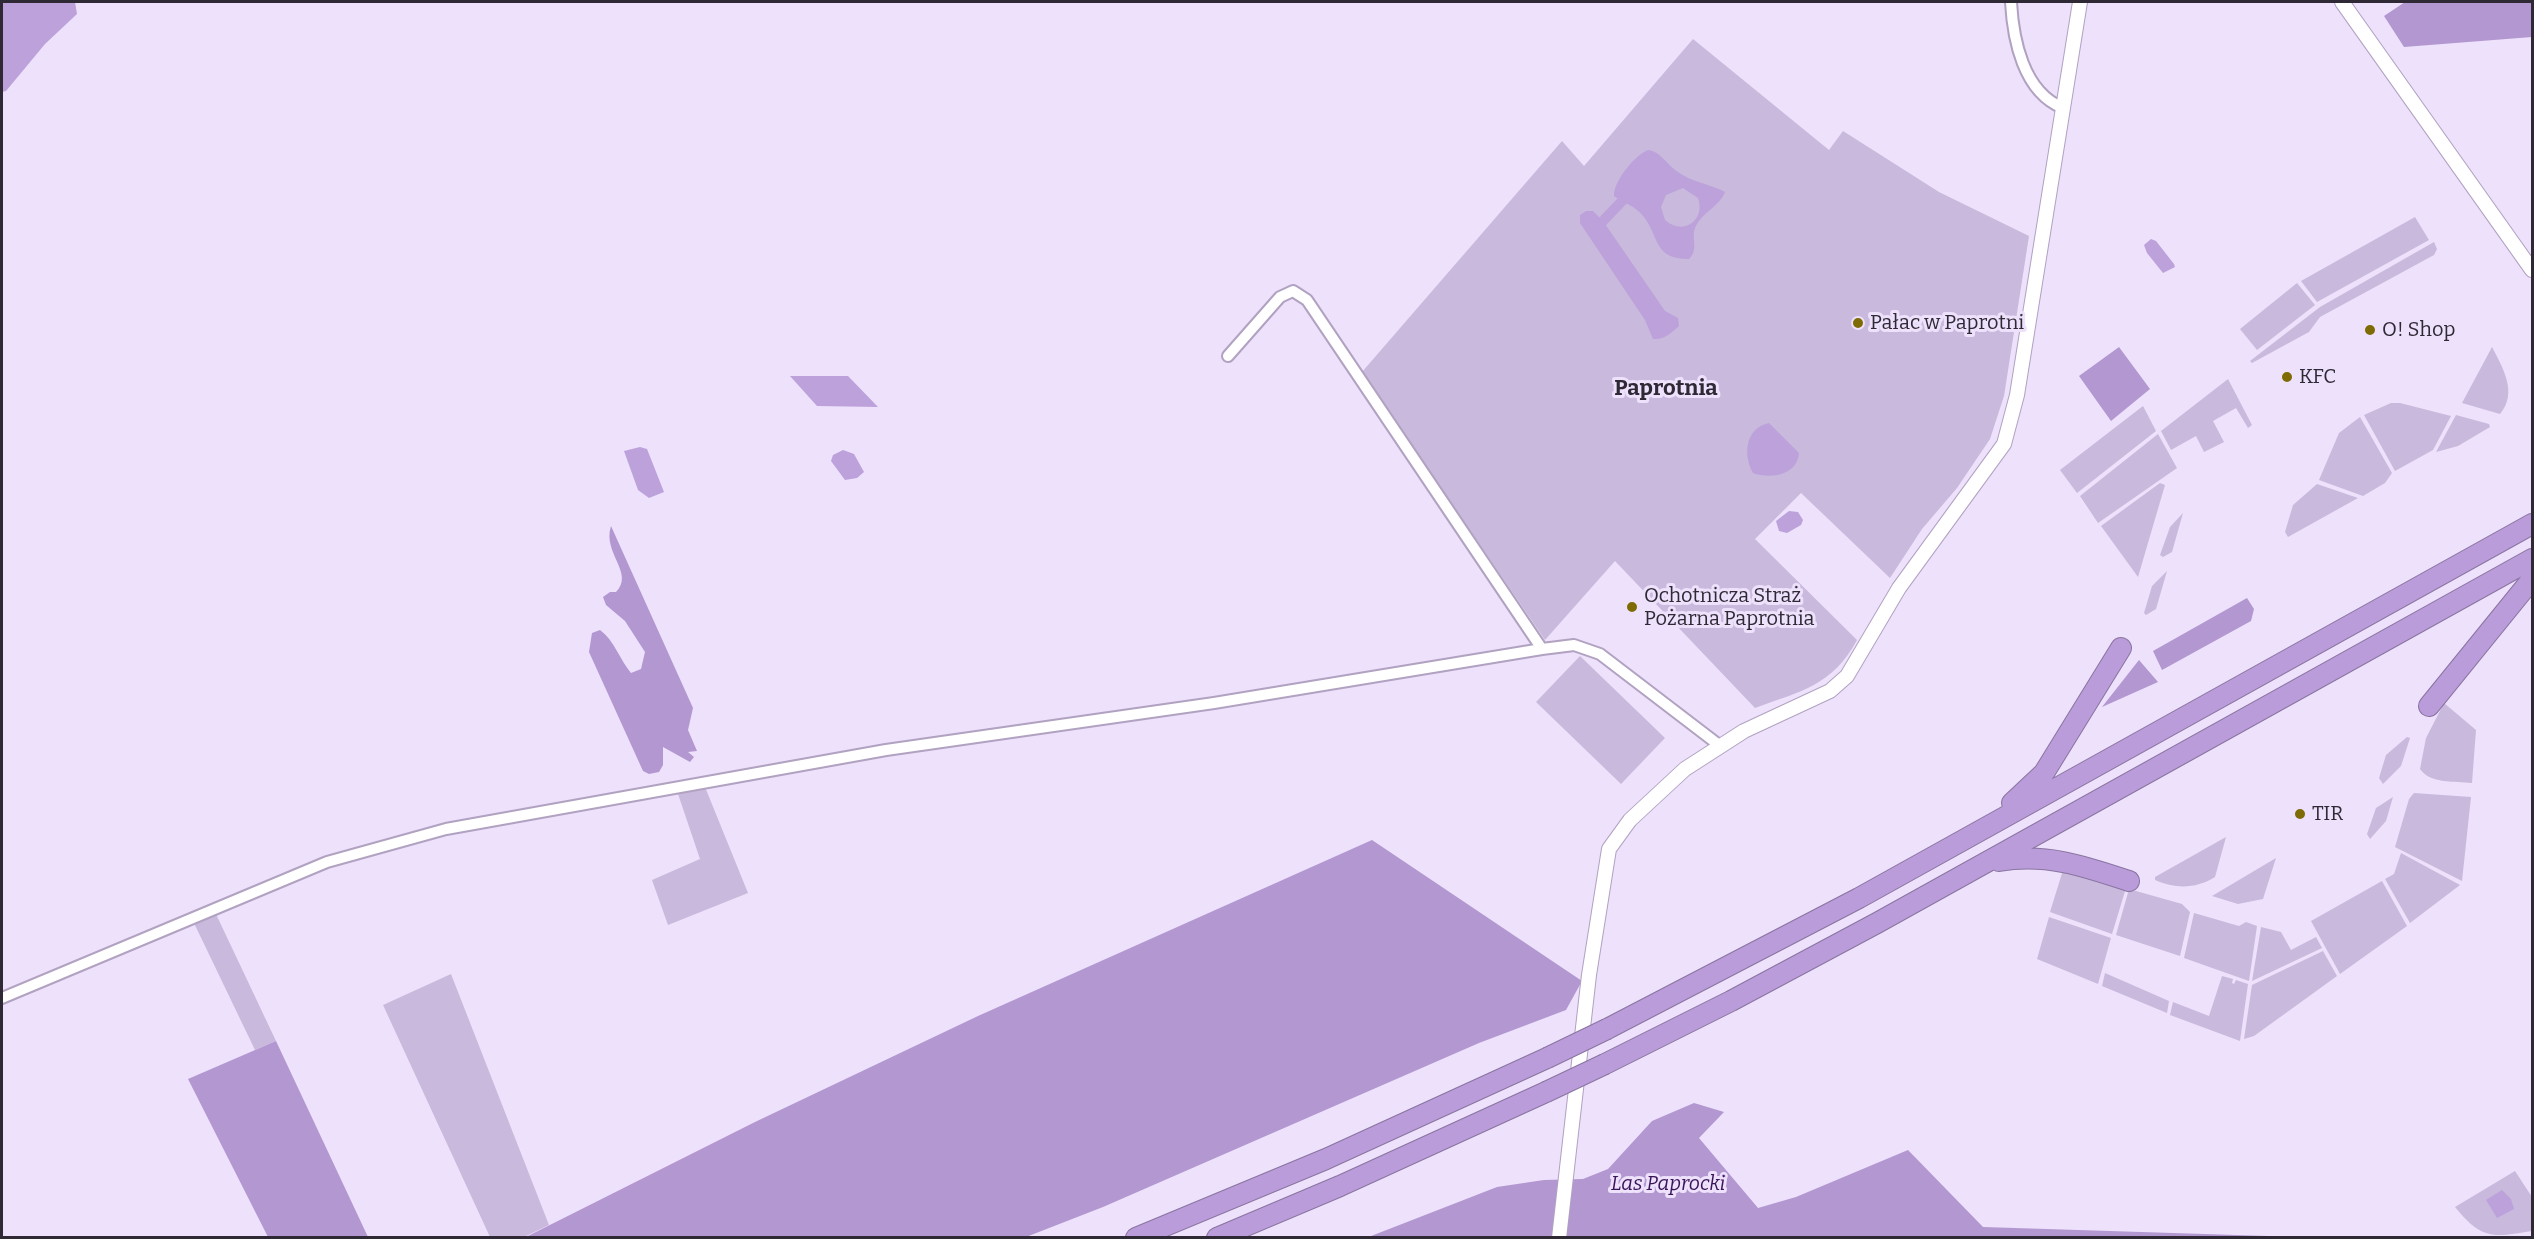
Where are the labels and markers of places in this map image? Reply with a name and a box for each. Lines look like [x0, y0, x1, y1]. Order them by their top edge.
place label: Pałac w Paprotni [1870, 311, 2024, 335]
marker: Pałac w Paprotni [1851, 316, 1865, 330]
place label: O! Shop [2382, 318, 2455, 342]
marker: O! Shop [2363, 323, 2377, 337]
place label: KFC [2299, 365, 2336, 389]
marker: KFC [2280, 370, 2294, 384]
place label: Ochotnicza Straż Pożarna Paprotnia [1644, 584, 1815, 631]
marker: Ochotnicza Straż Pożarna Paprotnia [1625, 600, 1639, 614]
place label: TIR [2312, 802, 2343, 826]
marker: TIR [2293, 807, 2307, 821]

